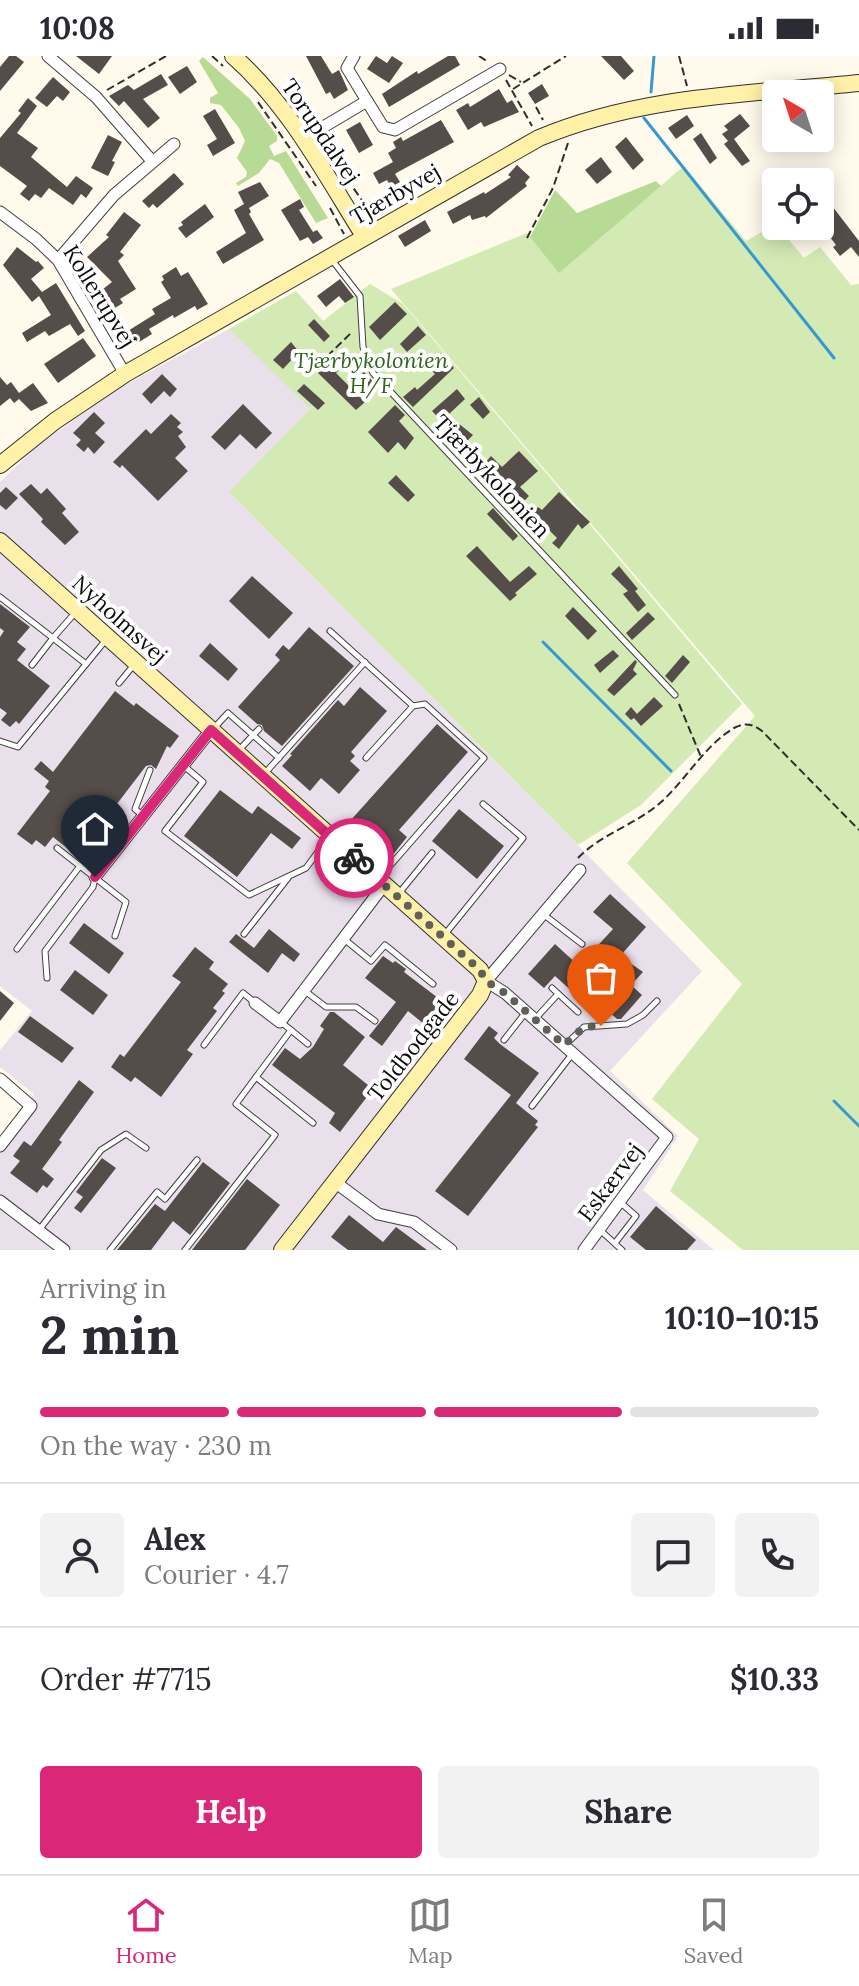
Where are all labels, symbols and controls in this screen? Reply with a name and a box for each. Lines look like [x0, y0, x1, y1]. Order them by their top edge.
text: 10:08 [40, 9, 115, 47]
street label: Torupdalvej [276, 73, 366, 189]
north arrow [762, 80, 834, 152]
map controls [762, 80, 834, 240]
street label: Tjærbyvej [345, 157, 445, 231]
button: locate [762, 168, 834, 240]
street label: Kollerupvej [57, 239, 143, 353]
park label: Tjærbykolonien H/F [294, 346, 449, 399]
street label: Tjærbykolonien [428, 408, 556, 544]
street label: Nyholmsvej [67, 569, 173, 669]
pin [61, 795, 129, 877]
icon: home [73, 807, 117, 851]
courier [314, 818, 394, 898]
icon: bike [332, 836, 376, 880]
pin [567, 944, 635, 1026]
icon: bag [579, 956, 623, 1000]
street label: Toldbodgade [361, 985, 465, 1107]
street label: Eskærvej [571, 1137, 649, 1227]
text: Arriving in [40, 1272, 167, 1305]
text: 10:10–10:15 [665, 1299, 819, 1337]
text: 2 min [40, 1302, 179, 1368]
text: On the way · 230 m [40, 1429, 272, 1462]
button: person [40, 1513, 124, 1597]
button: chat [631, 1513, 715, 1597]
button: phone [735, 1513, 819, 1597]
text: Alex [144, 1520, 206, 1558]
text: Courier · 4.7 [144, 1558, 289, 1591]
text: Order #7715 [40, 1660, 212, 1698]
text: $10.33 [730, 1660, 819, 1698]
button: Help [40, 1766, 422, 1858]
button: Share [438, 1766, 819, 1858]
tab: Home [116, 1893, 177, 1969]
tab: Map [408, 1893, 453, 1969]
tab: Saved [684, 1893, 743, 1969]

